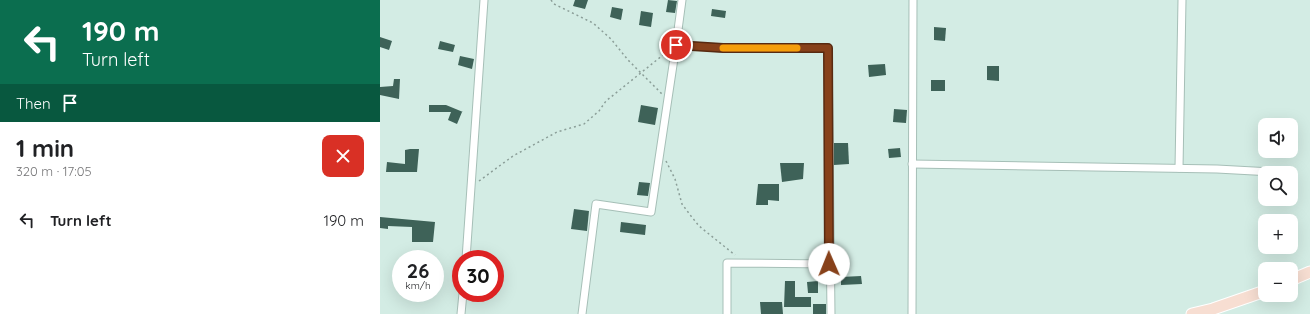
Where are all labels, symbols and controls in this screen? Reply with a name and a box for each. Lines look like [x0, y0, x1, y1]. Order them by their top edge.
text: 190 m [82, 13, 160, 48]
icon: left [16, 16, 68, 68]
pin [659, 28, 693, 62]
icon: arrive [665, 34, 687, 56]
text: Turn left [82, 48, 150, 71]
icon: arrive [59, 92, 81, 114]
text: Then [16, 94, 51, 113]
map controls [1258, 118, 1298, 302]
button: sound [1258, 118, 1298, 158]
text: 1 min [16, 133, 74, 163]
button: close [322, 135, 364, 177]
text: 320 m · 17:05 [16, 163, 92, 179]
button: search [1258, 166, 1298, 206]
icon: left [16, 209, 38, 231]
text: Turn left [50, 211, 112, 230]
text: 190 m [323, 211, 364, 230]
button: + [1258, 214, 1298, 254]
position arrow [808, 243, 850, 285]
speed limit sign: 30 [452, 250, 504, 302]
text: 26 [407, 258, 429, 283]
button: − [1258, 262, 1298, 302]
text: km/h [405, 279, 431, 292]

